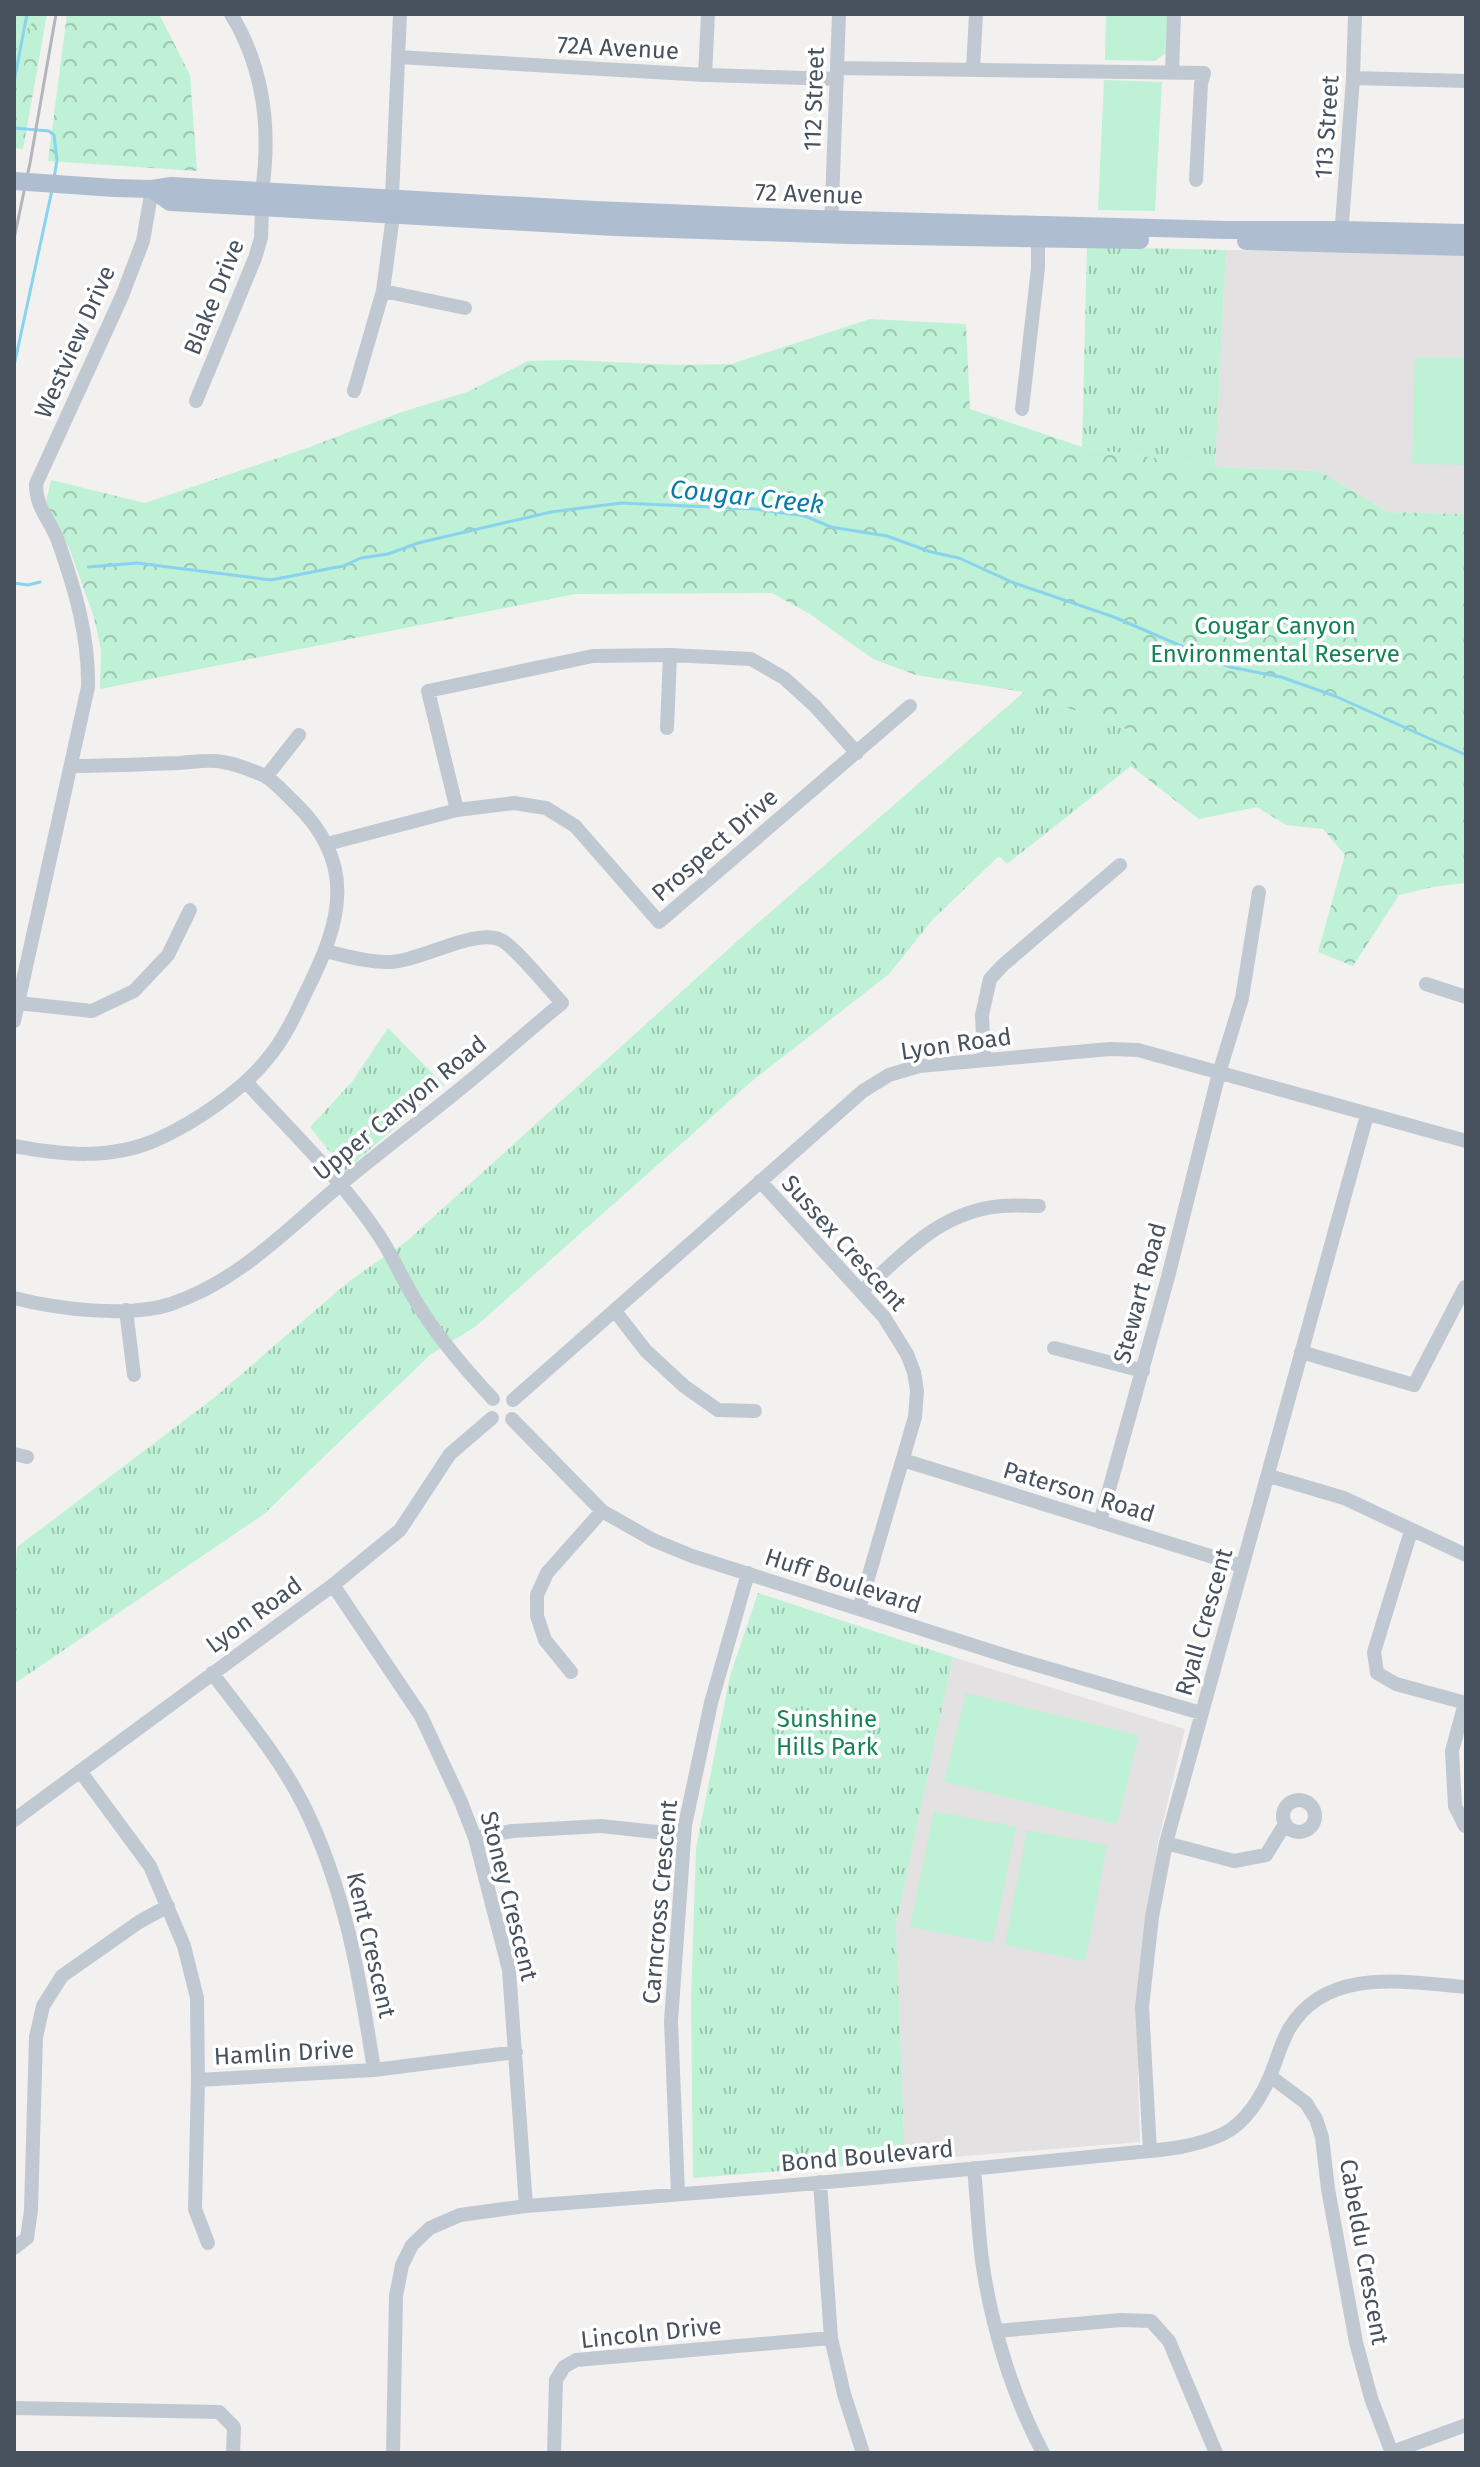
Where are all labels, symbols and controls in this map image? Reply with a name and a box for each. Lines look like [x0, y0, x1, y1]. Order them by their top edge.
street label: 72A Avenue [556, 31, 680, 65]
street label: 112 Street [798, 46, 830, 151]
street label: 113 Street [1309, 74, 1345, 180]
street label: 72 Avenue [754, 178, 864, 210]
street label: Blake Drive [178, 235, 250, 359]
street label: Westview Drive [29, 261, 121, 423]
water label: Cougar Creek [669, 474, 825, 520]
park label: Cougar Canyon Environmental Reserve [1150, 612, 1400, 668]
street label: Prospect Drive [646, 783, 784, 907]
street label: Lyon Road [899, 1022, 1013, 1066]
street label: Upper Canyon Road [308, 1030, 492, 1186]
street label: Sussex Crescent [776, 1169, 912, 1317]
street label: Stewart Road [1108, 1220, 1172, 1366]
street label: Paterson Road [1000, 1456, 1158, 1528]
street label: Huff Boulevard [761, 1543, 925, 1619]
street label: Ryall Crescent [1170, 1545, 1238, 1699]
street label: Lyon Road [201, 1571, 307, 1659]
park label: Sunshine Hills Park [776, 1705, 879, 1761]
street label: Carncross Crescent [637, 1798, 683, 2005]
street label: Stoney Crescent [474, 1809, 544, 1984]
street label: Kent Crescent [341, 1869, 401, 2021]
street label: Hamlin Drive [213, 2035, 355, 2071]
street label: Bond Boulevard [779, 2135, 955, 2177]
street label: Cabeldu Crescent [1334, 2157, 1394, 2347]
street label: Lincoln Drive [579, 2312, 723, 2354]

